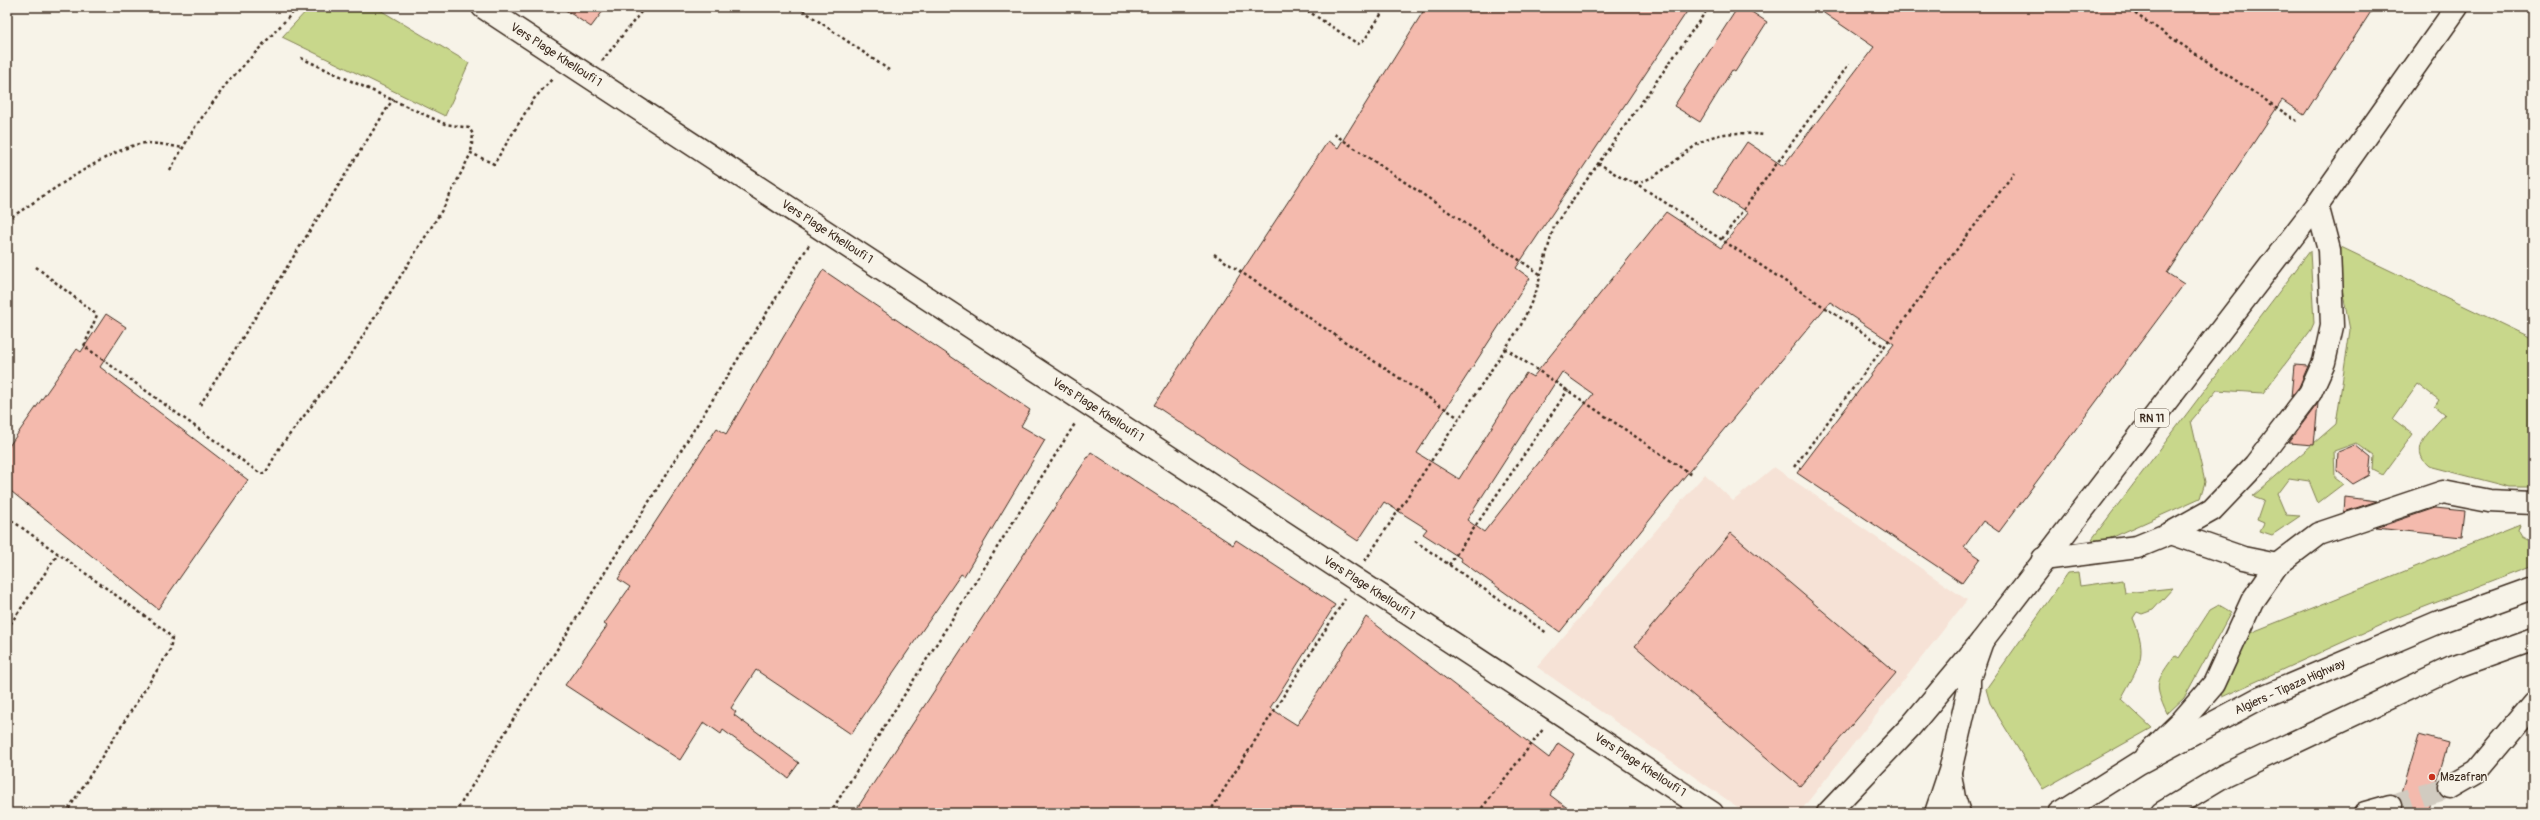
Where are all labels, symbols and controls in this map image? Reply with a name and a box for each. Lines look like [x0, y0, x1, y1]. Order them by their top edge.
street label: Vers Plage Khelloufi 1 [507, 20, 605, 90]
street label: Vers Plage Khelloufi 1 [778, 197, 876, 267]
street label: Vers Plage Khelloufi 1 [1049, 375, 1147, 445]
road number: RN 11 [2135, 409, 2169, 427]
street label: Vers Plage Khelloufi 1 [1320, 553, 1418, 623]
street label: Algiers - Tipaza Highway [2232, 656, 2348, 718]
street label: Vers Plage Khelloufi 1 [1591, 730, 1689, 800]
place label: Mazafran [2440, 770, 2487, 785]
marker: Mazafran [2427, 772, 2437, 782]

